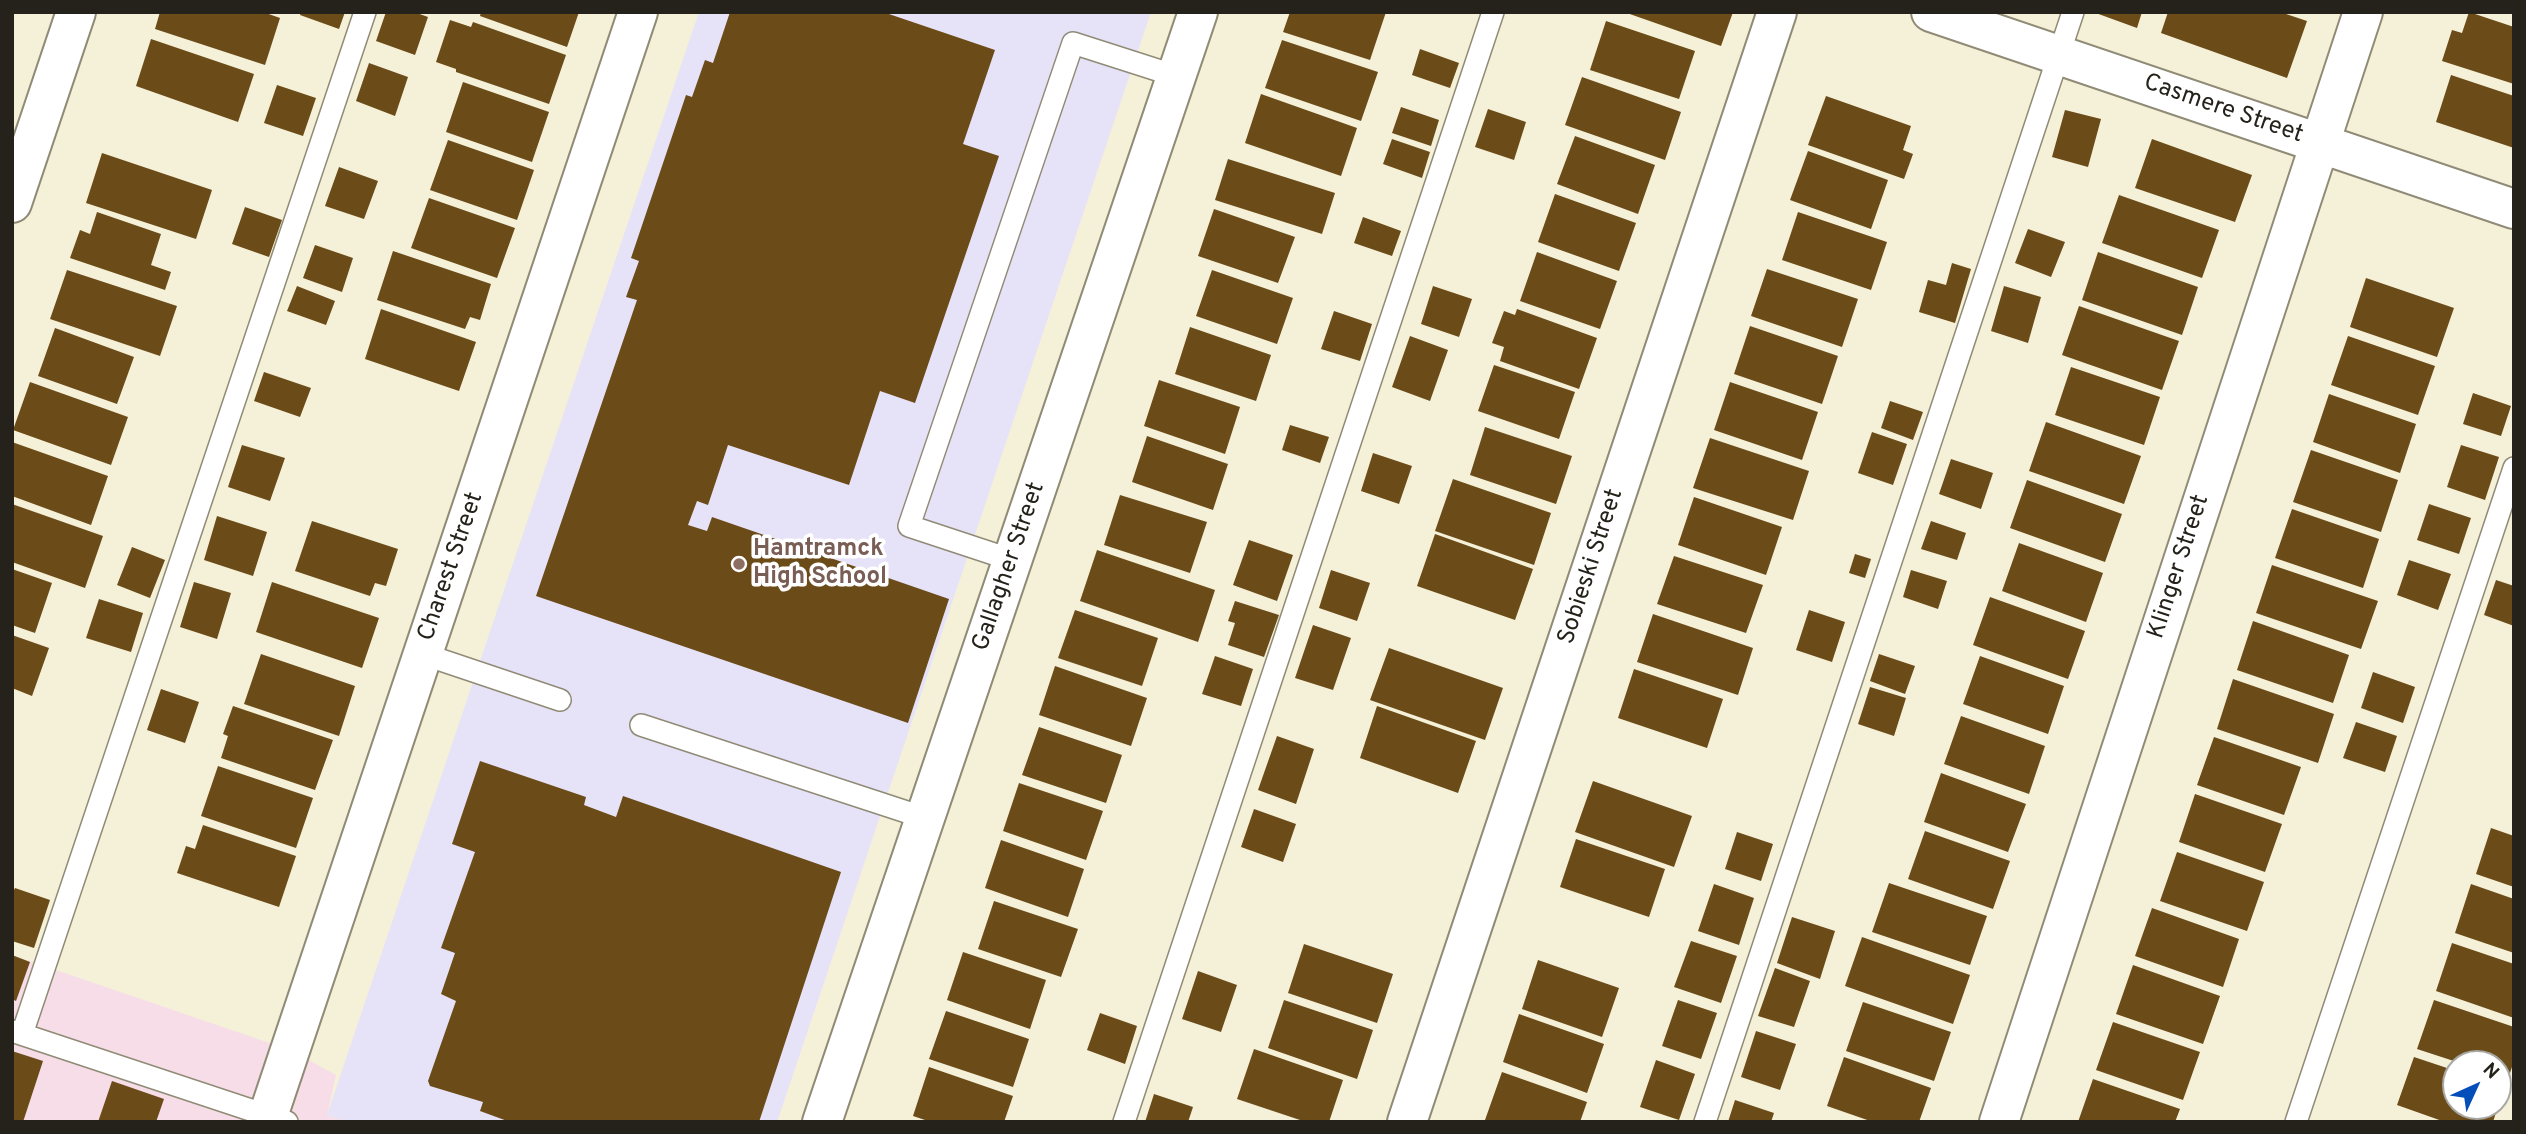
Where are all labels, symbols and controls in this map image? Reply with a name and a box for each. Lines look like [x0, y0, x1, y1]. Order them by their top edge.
street label: Casmere Street [2140, 69, 2306, 151]
street label: Gallagher Street [968, 479, 1052, 655]
street label: Sobieski Street [1553, 486, 1631, 648]
street label: Charest Street [413, 489, 491, 645]
street label: Klinger Street [2143, 491, 2217, 643]
place label: Hamtramck High School [753, 536, 887, 592]
marker: Hamtramck High School [731, 556, 747, 572]
north arrow [2442, 1050, 2512, 1120]
text: N [2477, 1058, 2504, 1085]

